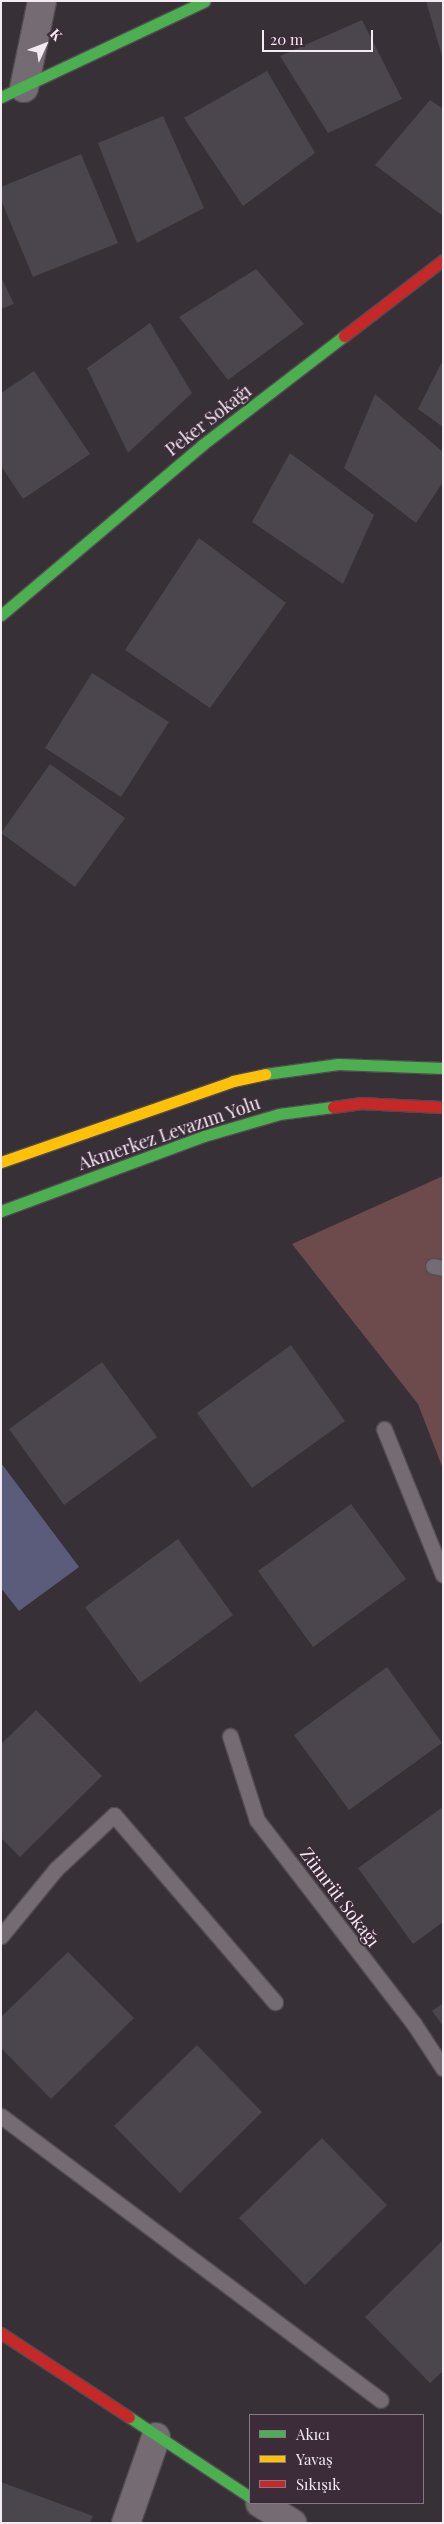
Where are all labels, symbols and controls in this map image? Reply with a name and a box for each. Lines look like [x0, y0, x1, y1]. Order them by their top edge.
north arrow [20, 20, 70, 70]
scale bar [264, 20, 375, 52]
text: K [46, 24, 67, 45]
text: 20 m [270, 29, 303, 49]
street label: Peker Sokağı [161, 380, 255, 460]
street label: Akmerkez Levazım Yolu [75, 1092, 263, 1174]
street label: Zümrüt Sokağı [296, 1843, 384, 1951]
legend [249, 2414, 424, 2504]
text: Akıcı [296, 2424, 330, 2444]
text: Yavaş [296, 2449, 333, 2469]
text: Sıkışık [296, 2474, 341, 2494]

